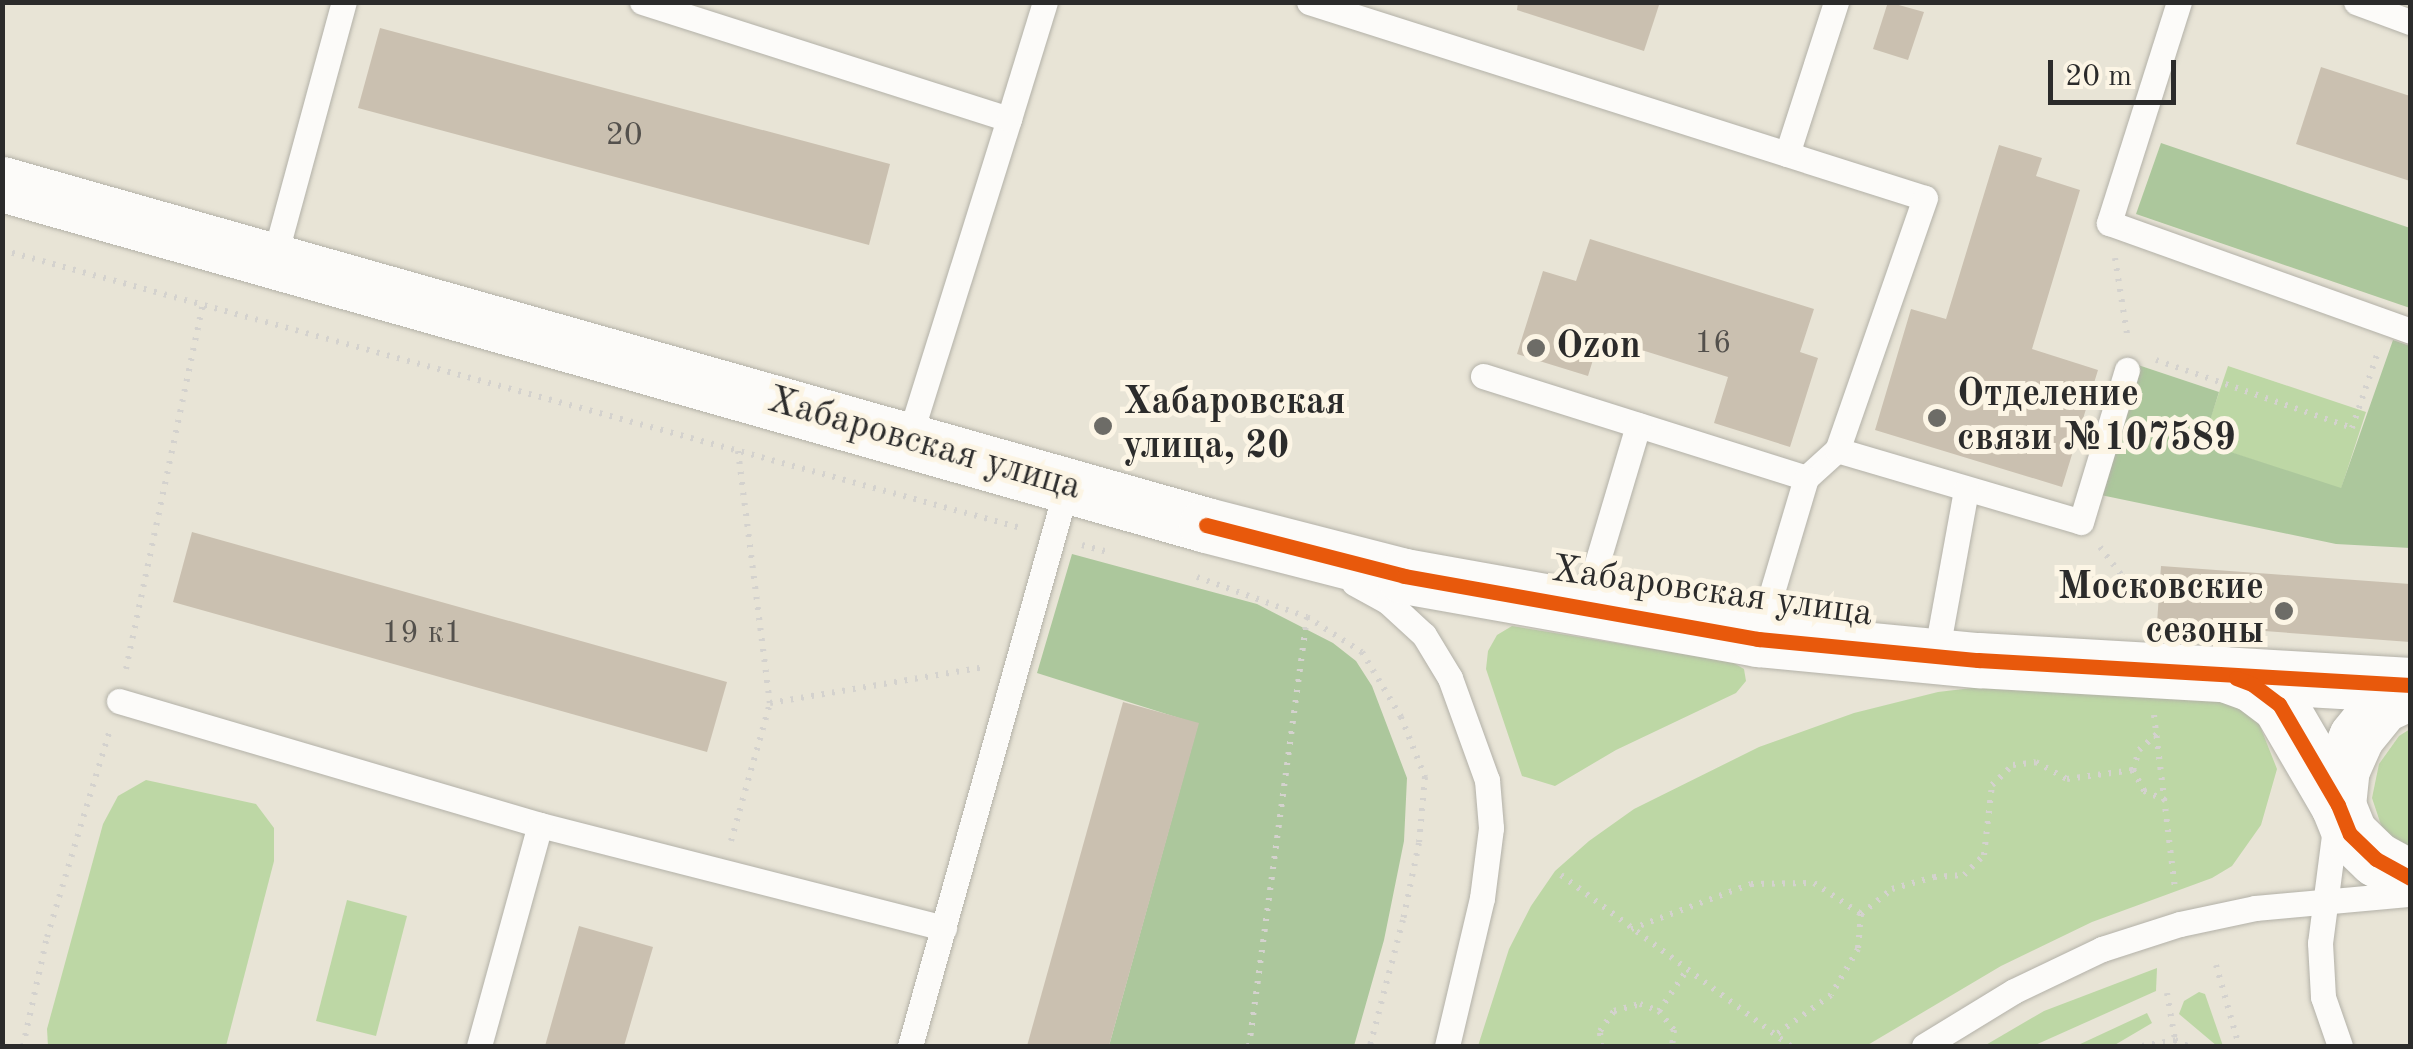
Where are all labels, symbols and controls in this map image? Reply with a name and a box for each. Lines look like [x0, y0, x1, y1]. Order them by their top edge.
scale bar [2053, 40, 2180, 102]
text: 20 m [2065, 62, 2132, 92]
house number: 20 [605, 117, 643, 155]
place label: Ozon [1556, 325, 1641, 371]
house number: 16 [1694, 325, 1732, 363]
marker: Ozon [1525, 337, 1547, 359]
place label: Отделение связи №107589 [1957, 373, 2236, 462]
street label: Хабаровская улица [762, 378, 1086, 512]
place label: Хабаровская улица, 20 [1123, 381, 1346, 470]
marker: Отделение связи №107589 [1926, 407, 1948, 429]
marker: Хабаровская улица, 20 [1092, 415, 1114, 437]
street label: Хабаровская улица [1549, 548, 1875, 638]
place label: Московские сезоны [2058, 566, 2264, 656]
marker: Московские сезоны [2273, 600, 2295, 622]
house number: 19 к1 [382, 615, 462, 653]

